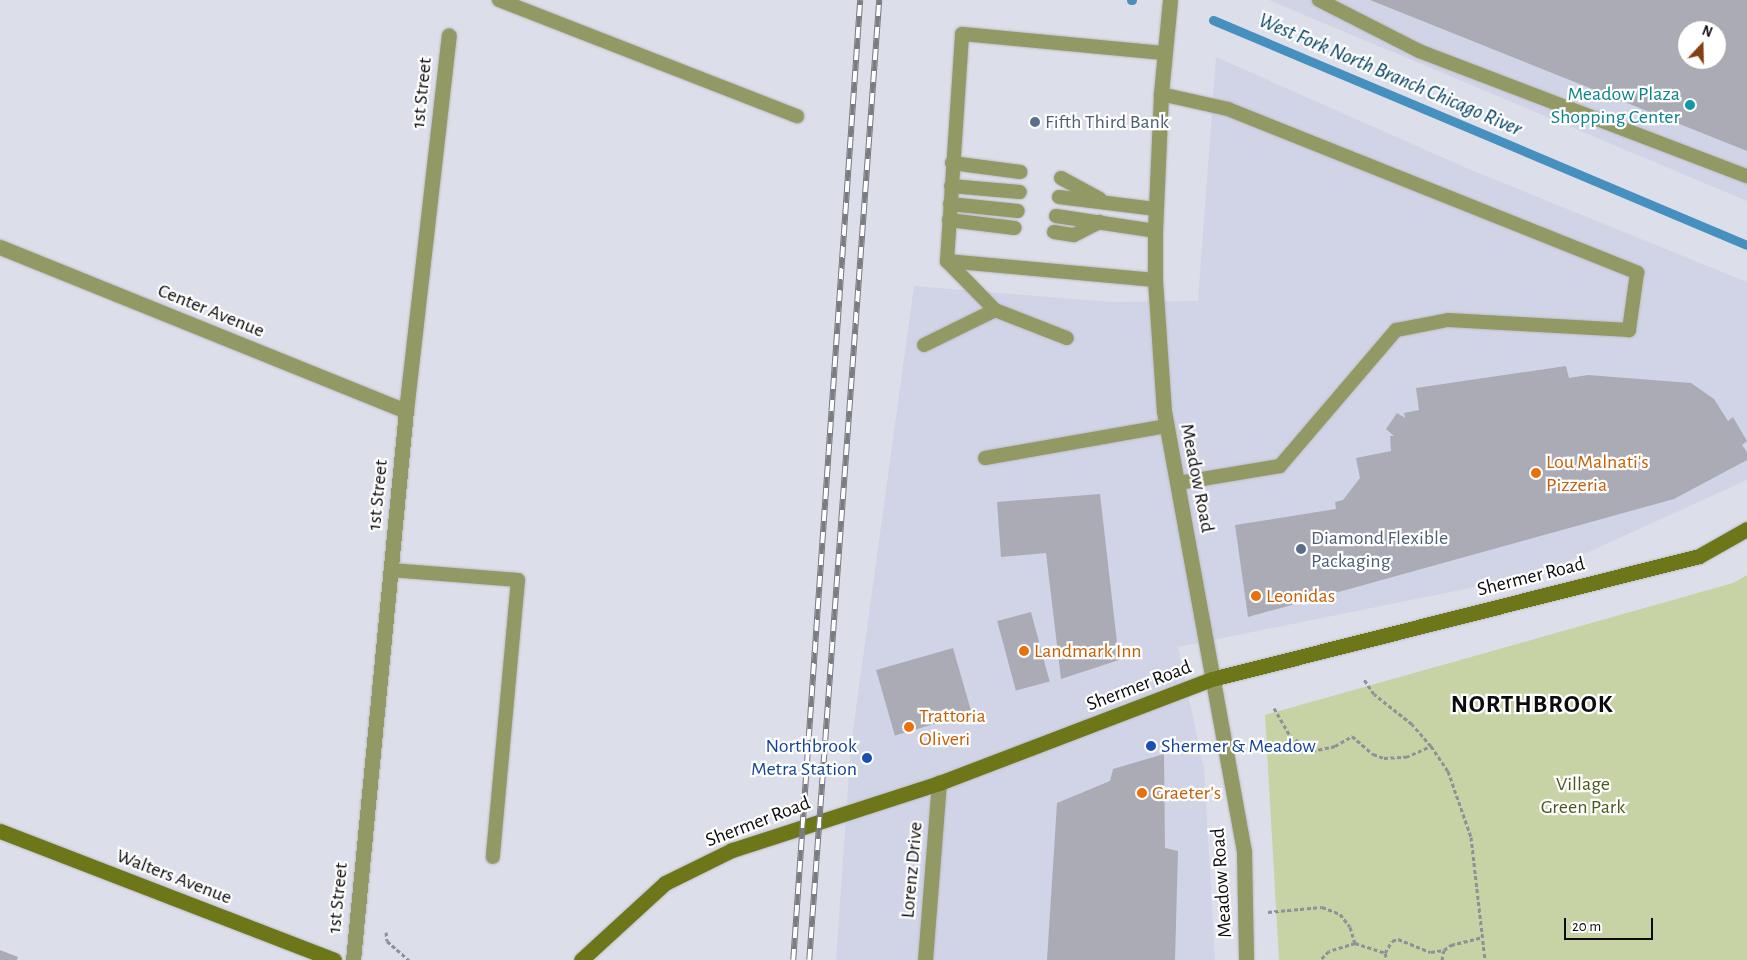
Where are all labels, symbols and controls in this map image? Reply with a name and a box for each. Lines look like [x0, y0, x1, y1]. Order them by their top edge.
water label: West Fork North Branch Chicago River [1255, 8, 1525, 142]
north arrow [1677, 20, 1727, 70]
text: N [1700, 24, 1714, 40]
street label: 1st Street [406, 56, 438, 130]
place label: Meadow Plaza Shopping Center [1551, 82, 1680, 129]
marker: Meadow Plaza Shopping Center [1684, 99, 1696, 111]
place label: Fifth Third Bank [1045, 110, 1169, 134]
marker: Fifth Third Bank [1029, 116, 1041, 128]
street label: Center Avenue [154, 279, 268, 343]
street label: Meadow Road [1175, 422, 1219, 534]
place label: Lou Malnati's Pizzeria [1546, 450, 1649, 497]
street label: 1st Street [362, 458, 394, 532]
marker: Lou Malnati's Pizzeria [1530, 467, 1542, 479]
place label: Diamond Flexible Packaging [1311, 526, 1448, 573]
marker: Diamond Flexible Packaging [1295, 543, 1307, 555]
street label: Shermer Road [1475, 552, 1587, 602]
place label: Leonidas [1266, 584, 1335, 608]
marker: Leonidas [1250, 590, 1262, 602]
place label: Landmark Inn [1034, 639, 1142, 663]
marker: Landmark Inn [1018, 645, 1030, 657]
street label: Shermer Road [1083, 655, 1195, 717]
district label: NORTHBROOK [1449, 690, 1615, 720]
place label: Trattoria Oliveri [919, 704, 986, 751]
marker: Trattoria Oliveri [903, 721, 915, 733]
place label: Northbrook Metra Station [751, 734, 857, 781]
place label: Shermer & Meadow [1161, 734, 1316, 758]
marker: Shermer & Meadow [1145, 740, 1157, 752]
marker: Northbrook Metra Station [861, 752, 873, 764]
park label: Village Green Park [1541, 772, 1625, 819]
place label: Graeter's [1152, 781, 1221, 805]
marker: Graeter's [1136, 787, 1148, 799]
street label: Shermer Road [702, 791, 814, 853]
street label: Lorenz Drive [896, 821, 928, 919]
street label: Meadow Road [1206, 827, 1238, 939]
street label: Walters Avenue [113, 844, 235, 910]
street label: 1st Street [322, 861, 354, 935]
scale bar [1567, 908, 1656, 940]
text: 20 m [1572, 919, 1601, 934]

